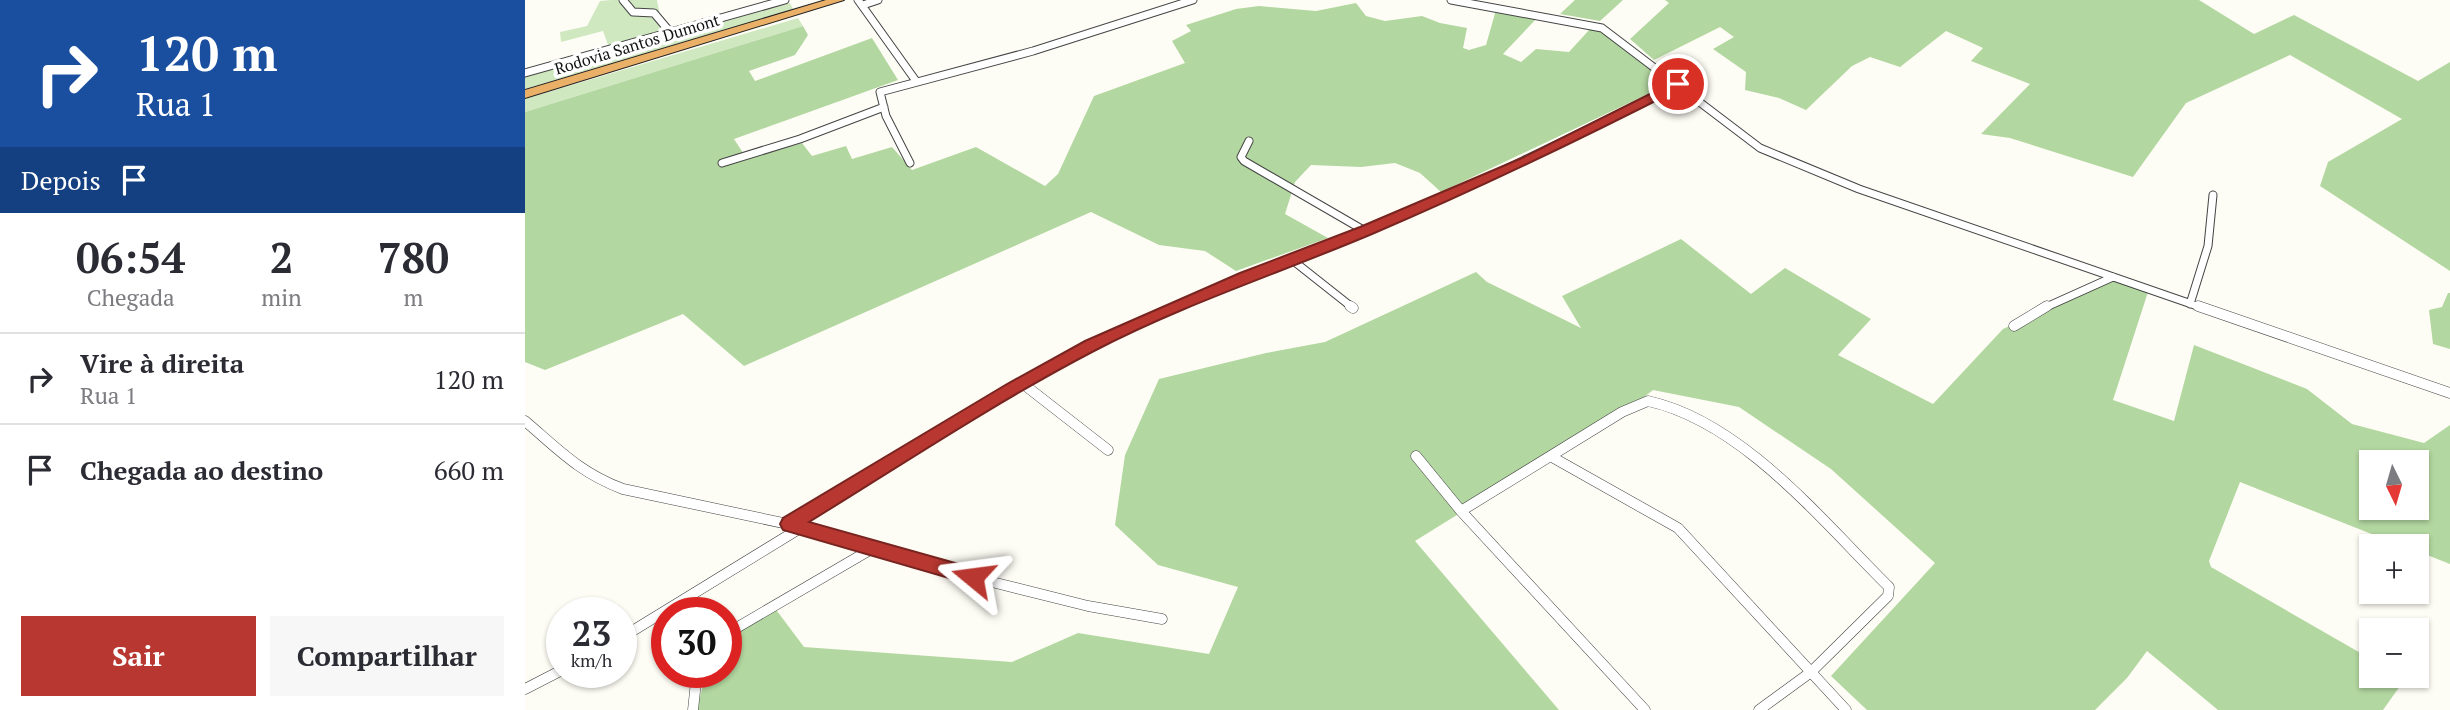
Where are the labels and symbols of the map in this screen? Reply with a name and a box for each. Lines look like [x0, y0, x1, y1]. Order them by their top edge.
street label: Rodovia Santos Dumont [552, 8, 722, 80]
pin [1648, 54, 1708, 114]
north arrow [2359, 450, 2429, 520]
position arrow [936, 540, 1010, 614]
speed limit sign: 30 [651, 597, 742, 688]

